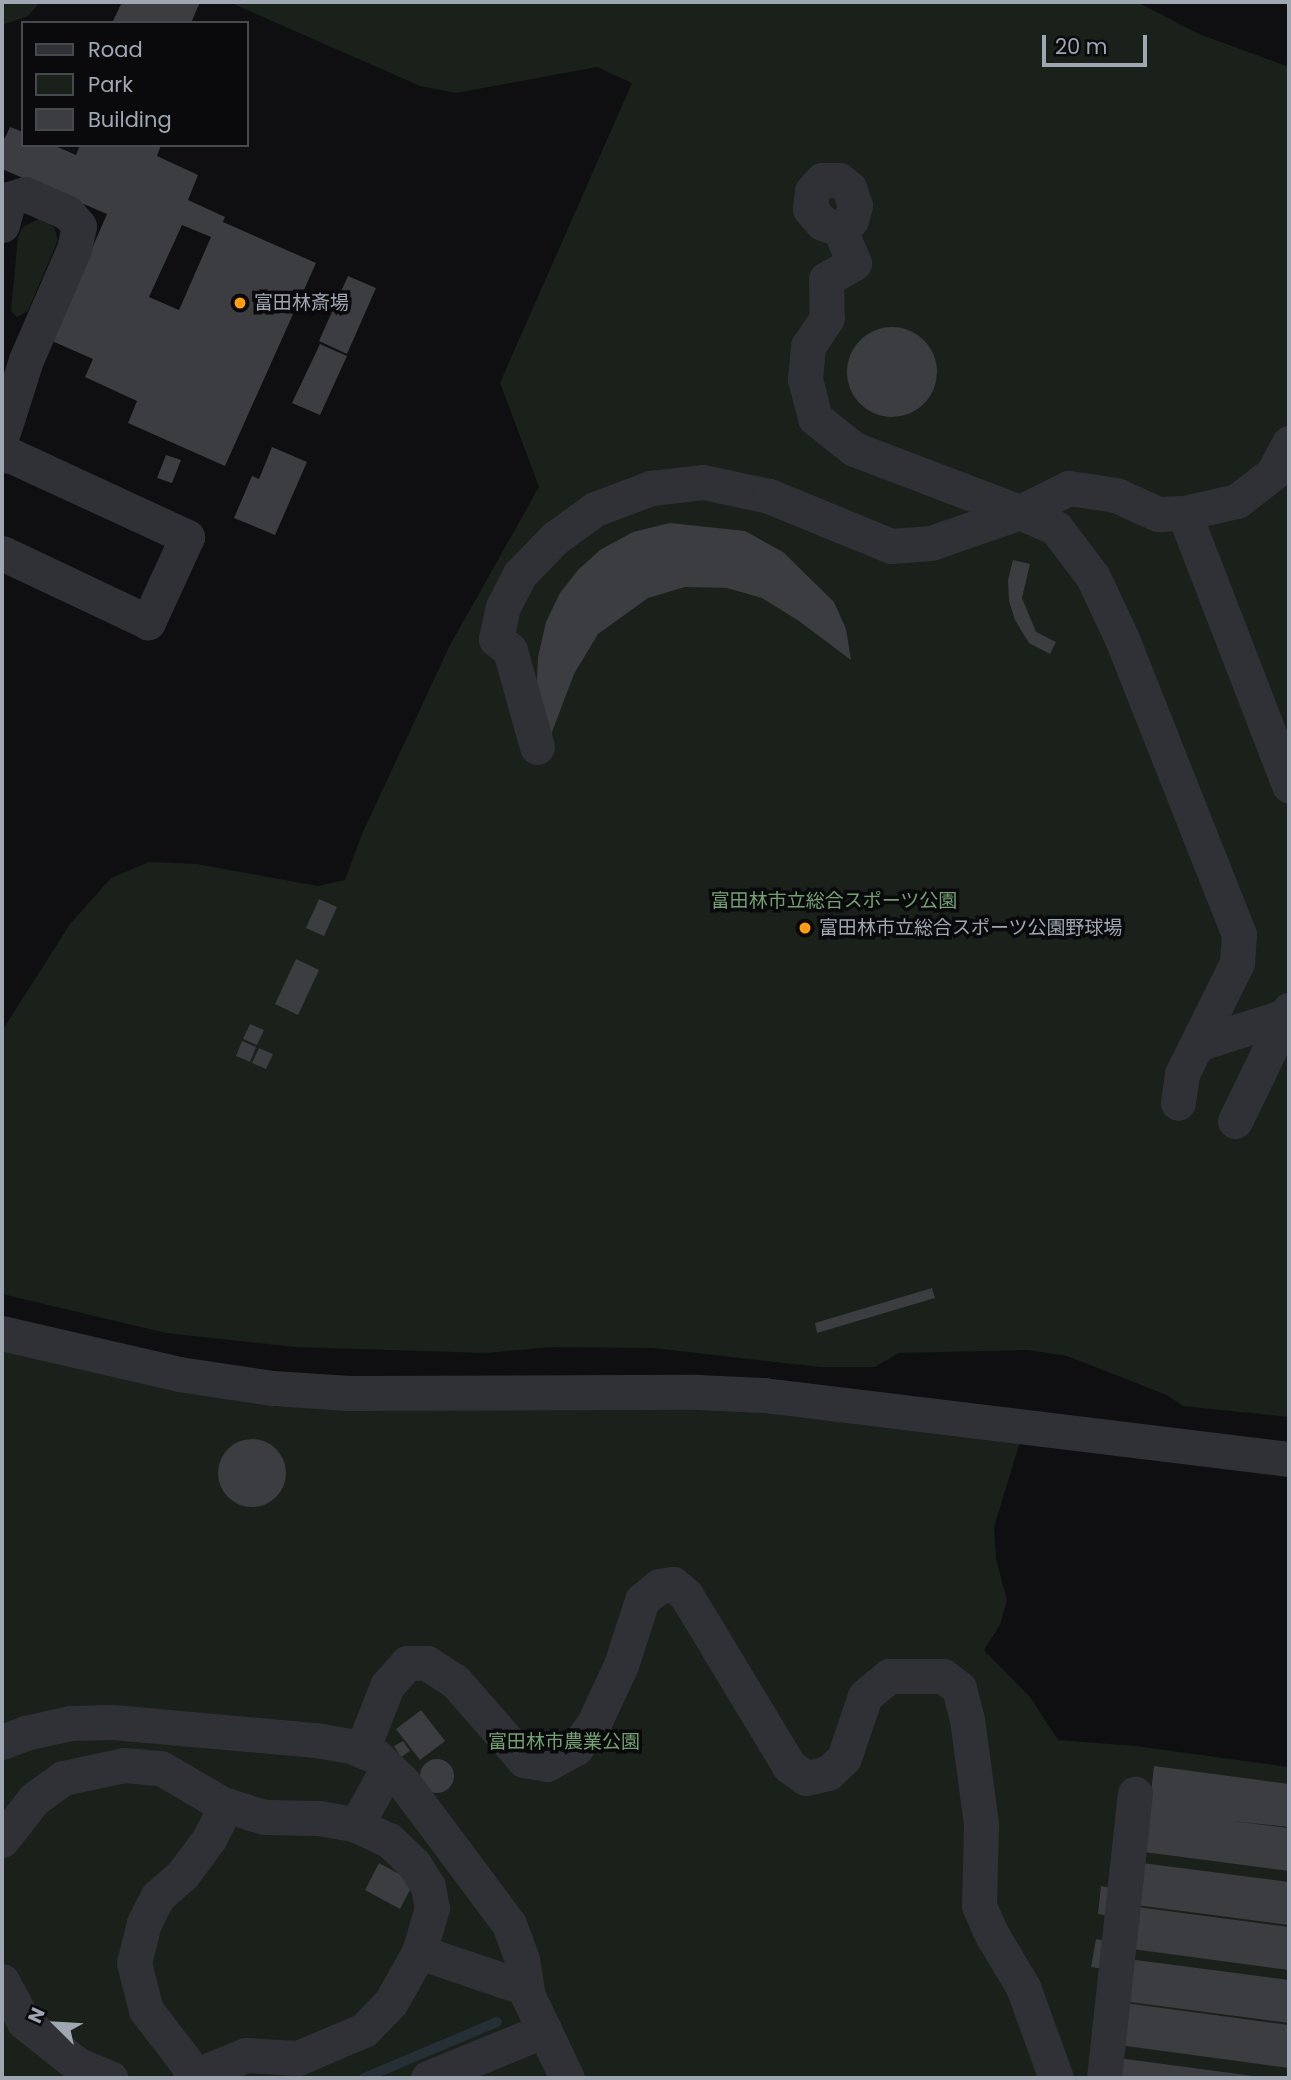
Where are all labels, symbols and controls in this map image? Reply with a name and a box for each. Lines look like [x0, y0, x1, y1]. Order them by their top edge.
legend [21, 21, 248, 147]
scale bar [1046, 21, 1151, 65]
text: 20 m [1055, 32, 1108, 61]
text: Road [88, 35, 143, 64]
text: Park [88, 70, 133, 99]
text: Building [88, 105, 172, 134]
place label: 富田林斎場 [254, 292, 349, 314]
marker: 富田林斎場 [232, 295, 248, 311]
park label: 富田林市立総合スポーツ公園 [711, 890, 957, 912]
place label: 富田林市立総合スポーツ公園野球場 [819, 917, 1123, 939]
marker: 富田林市立総合スポーツ公園野球場 [797, 920, 813, 936]
park label: 富田林市農業公園 [488, 1731, 640, 1753]
north arrow [21, 1989, 91, 2059]
text: N [21, 2003, 52, 2027]

